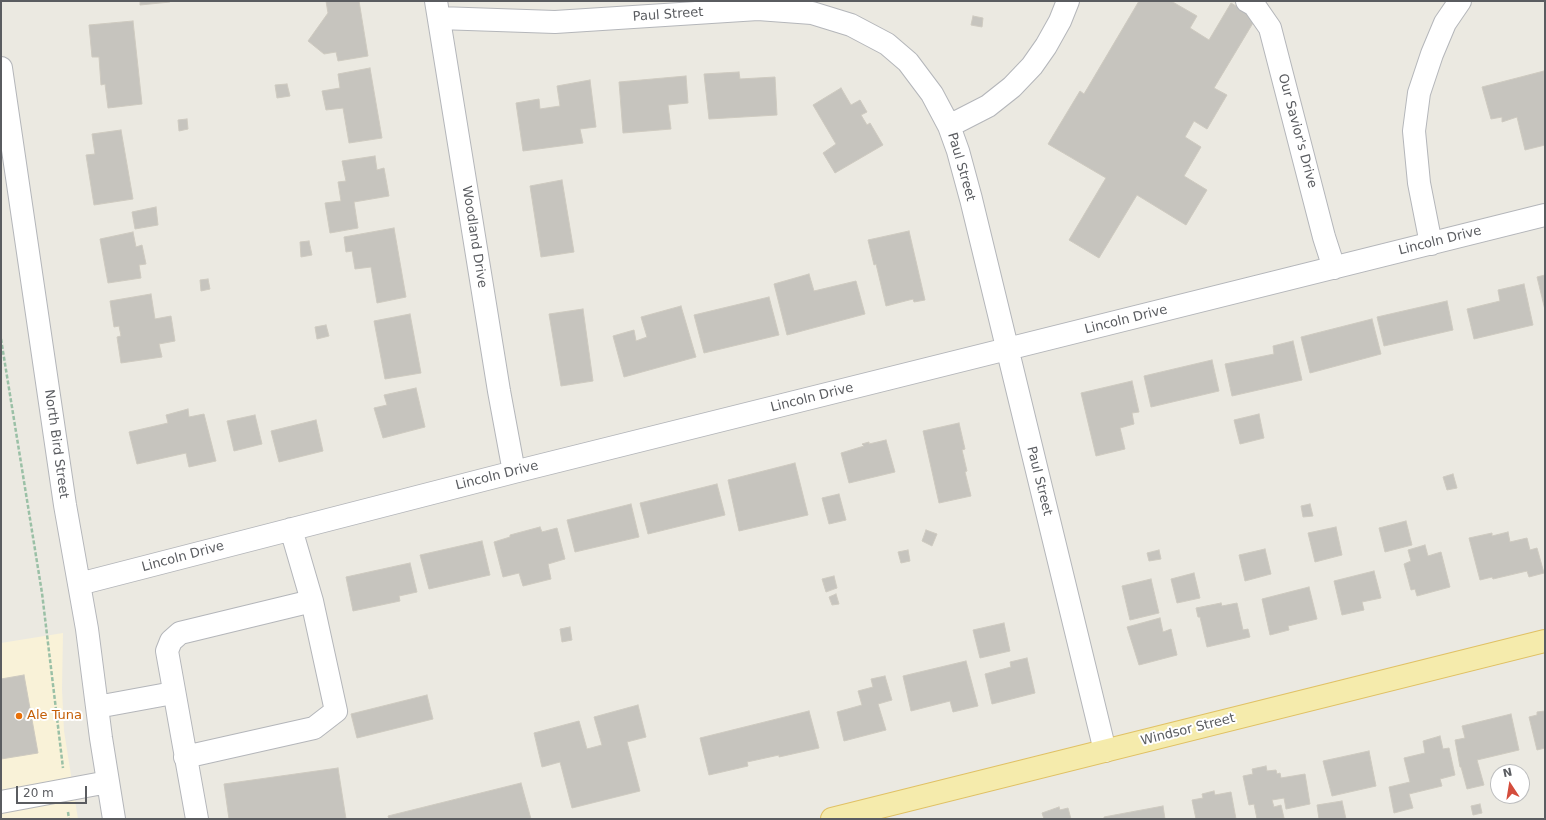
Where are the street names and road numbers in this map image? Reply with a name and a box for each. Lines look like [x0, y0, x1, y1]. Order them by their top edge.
street label: Paul Street [632, 5, 704, 25]
street label: Our Savior's Drive [1274, 72, 1320, 190]
street label: Paul Street [944, 131, 978, 203]
street label: Woodland Drive [458, 185, 490, 289]
street label: Lincoln Drive [1397, 223, 1483, 259]
street label: Lincoln Drive [1083, 302, 1169, 338]
street label: Lincoln Drive [769, 380, 855, 416]
street label: North Bird Street [41, 388, 71, 500]
street label: Paul Street [1023, 445, 1055, 517]
street label: Lincoln Drive [454, 458, 540, 494]
street label: Lincoln Drive [140, 538, 226, 576]
street label: Windsor Street [1139, 711, 1237, 749]

